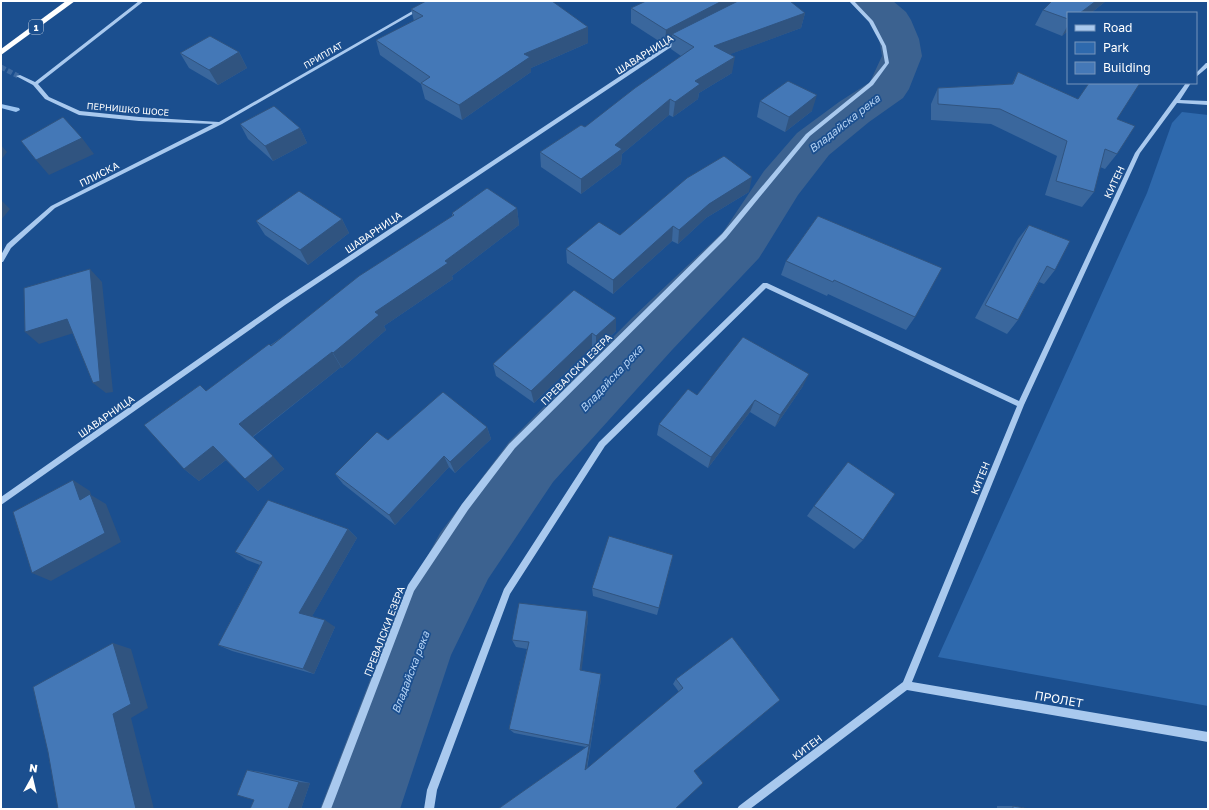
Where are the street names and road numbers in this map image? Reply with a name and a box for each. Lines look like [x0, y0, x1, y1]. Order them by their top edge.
road number: 1 [29, 20, 43, 34]
street label: ШАВАРНИЦА [613, 31, 675, 77]
street label: ПРИПЛАТ [301, 39, 345, 71]
street label: ПЕРНИШКО ШОСЕ [86, 100, 170, 118]
street label: ПЛИСКА [77, 159, 121, 189]
street label: КИТЕН [1101, 164, 1127, 200]
street label: ШАВАРНИЦА [342, 208, 404, 255]
street label: ПРЕВАЛСКИ ЕЗЕРА [538, 331, 614, 407]
street label: ШАВАРНИЦА [76, 392, 137, 440]
street label: КИТЕН [968, 460, 992, 496]
street label: ПРЕВАЛСКИ ЕЗЕРА [361, 584, 407, 678]
street label: ПРОЛЕТ [1033, 687, 1085, 711]
street label: КИТЕН [790, 732, 824, 762]

